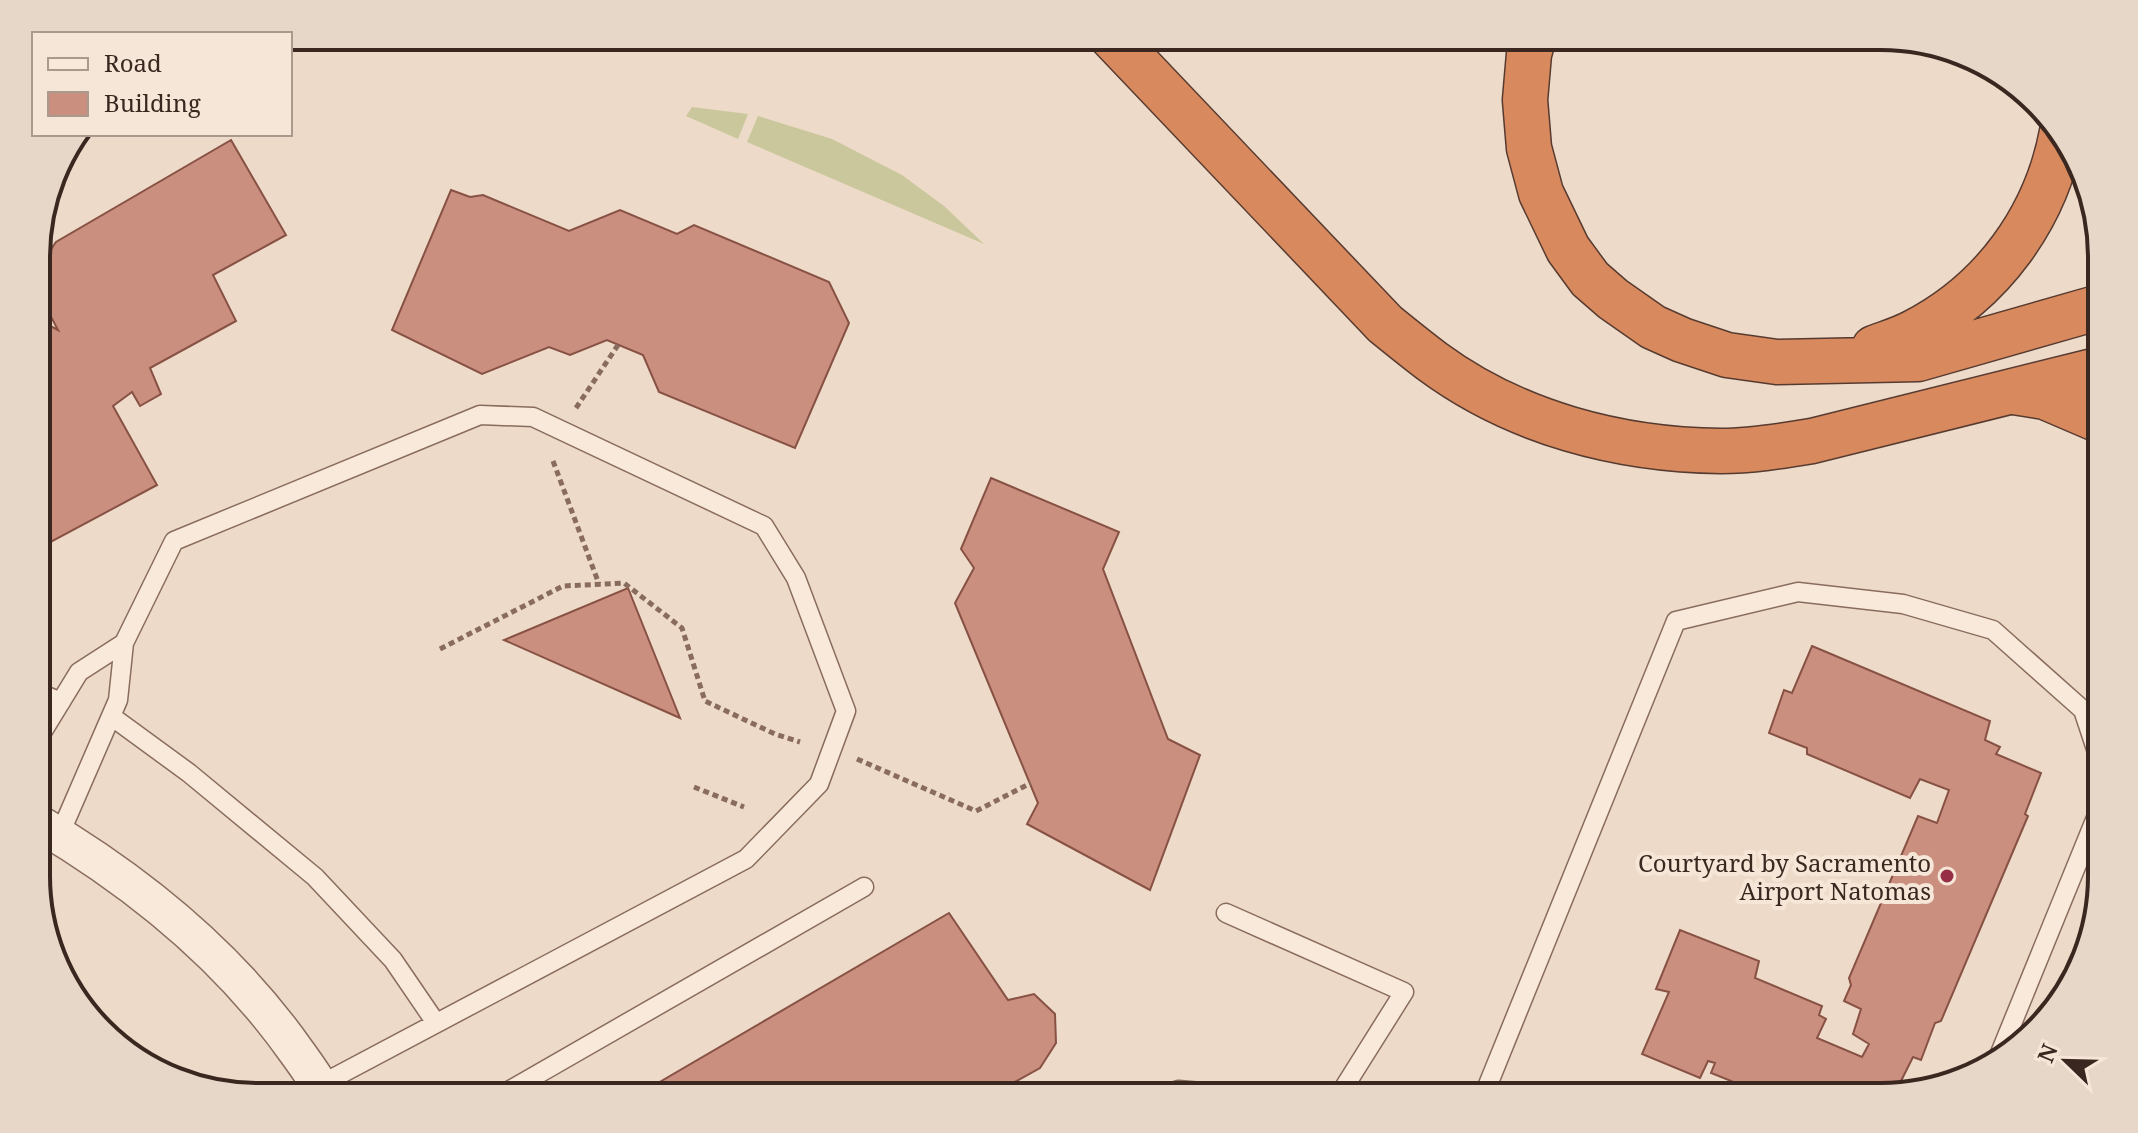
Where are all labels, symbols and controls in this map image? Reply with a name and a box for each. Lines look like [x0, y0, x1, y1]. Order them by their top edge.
legend [32, 32, 292, 136]
text: Road [104, 46, 162, 79]
text: Building [104, 86, 201, 119]
place label: Courtyard by Sacramento Airport Natomas [1638, 846, 1931, 907]
marker: Courtyard by Sacramento Airport Natomas [1938, 867, 1956, 885]
north arrow [2026, 1021, 2106, 1101]
text: N [2029, 1039, 2064, 1067]

